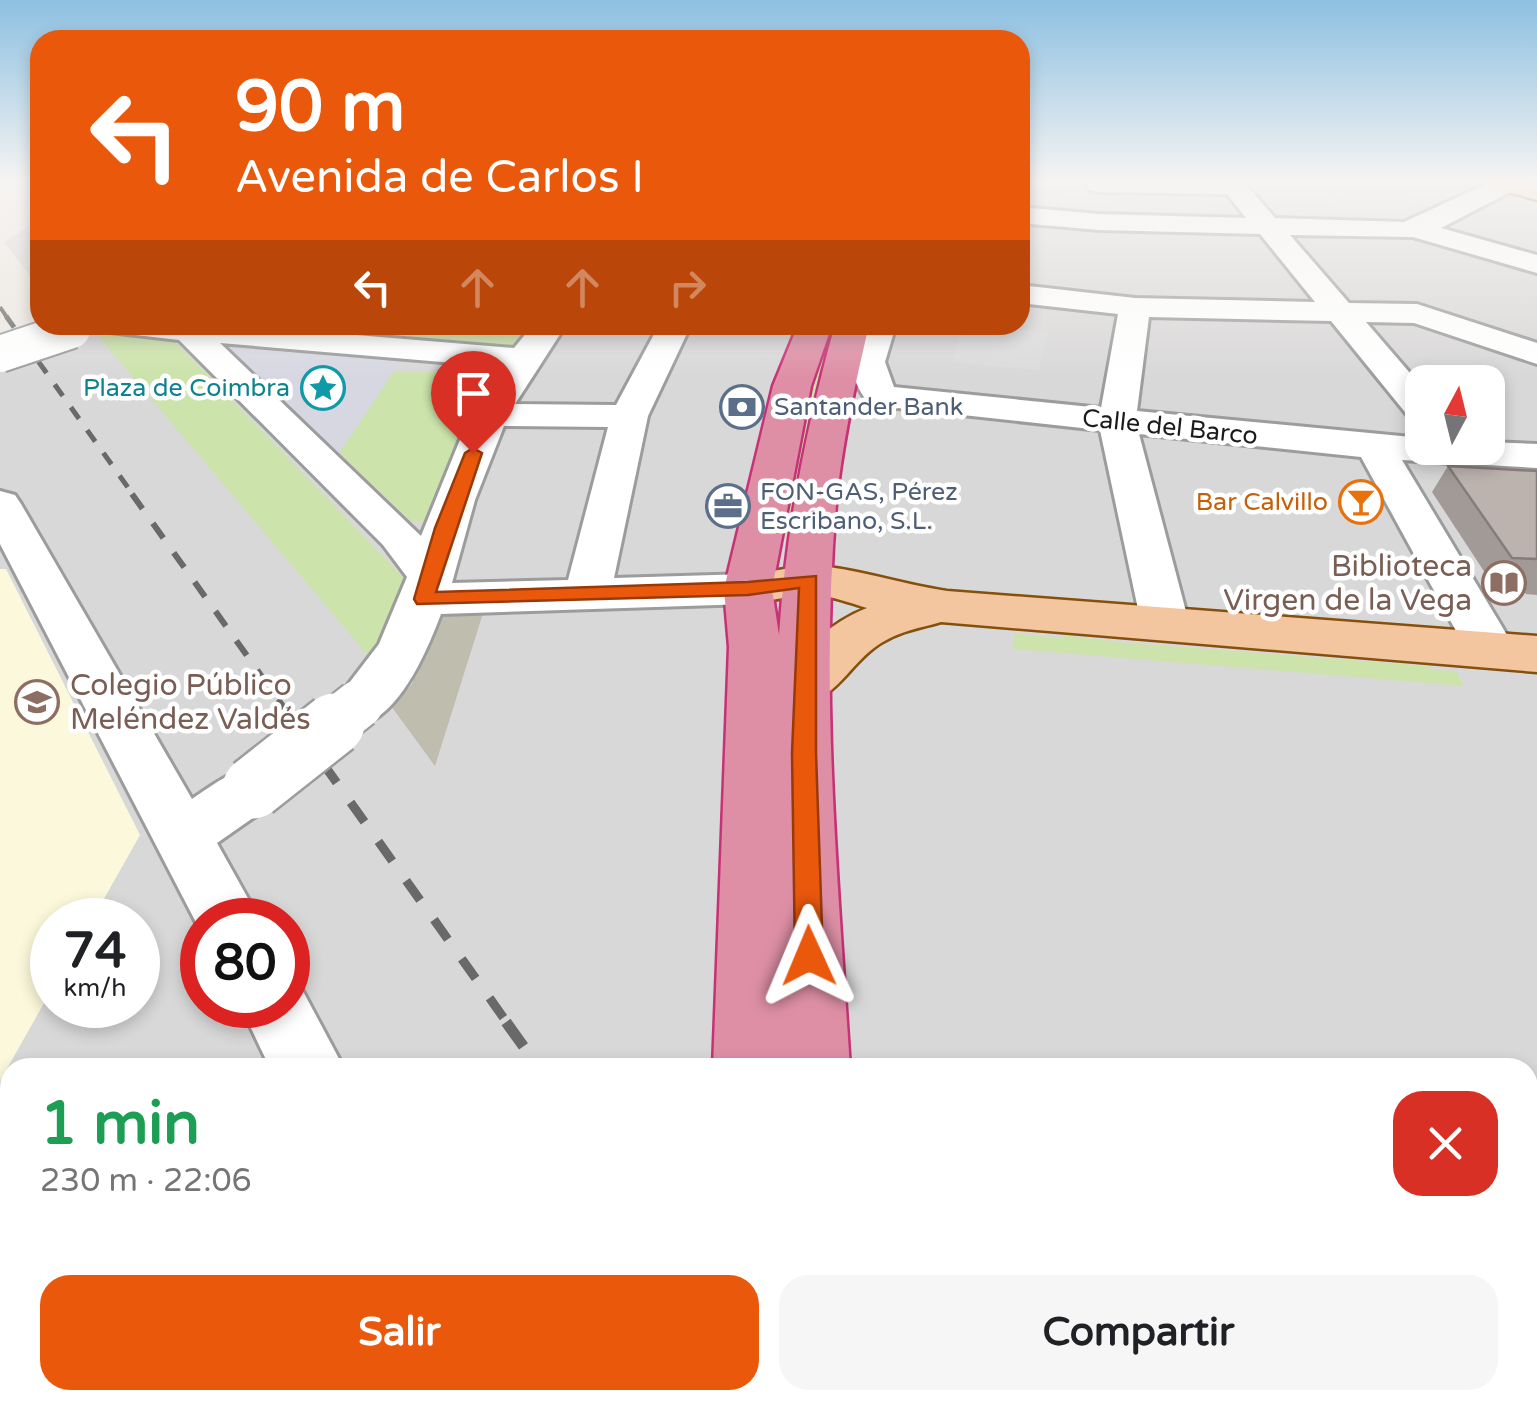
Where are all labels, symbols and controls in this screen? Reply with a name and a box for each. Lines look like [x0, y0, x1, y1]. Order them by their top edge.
text: 90 m [235, 66, 405, 150]
icon: left [70, 70, 200, 200]
text: Avenida de Carlos I [235, 151, 644, 205]
icon: left [345, 260, 400, 315]
icon: ahead [450, 260, 505, 315]
icon: ahead [555, 260, 610, 315]
icon: right [660, 260, 715, 315]
pin [431, 351, 516, 454]
place icon: Plaza de Coimbra [300, 365, 346, 411]
north arrow [1405, 365, 1505, 465]
map controls [1405, 365, 1505, 465]
icon: arrive [446, 366, 501, 421]
place label: Plaza de Coimbra [83, 373, 290, 403]
bank icon: Santander Bank [719, 384, 765, 430]
place label: Santander Bank [774, 392, 963, 422]
street label: Calle del Barco [1081, 403, 1259, 451]
place label: FON-GAS, Pérez Escribano, S.L. [760, 477, 958, 536]
bar icon: Bar Calvillo [1338, 479, 1384, 525]
office icon: FON-GAS, Pérez Escribano, S.L. [705, 483, 751, 529]
place label: Bar Calvillo [1196, 487, 1328, 517]
place label: Biblioteca Virgen de la Vega [1223, 548, 1472, 619]
library icon: Biblioteca Virgen de la Vega [1481, 560, 1527, 606]
place label: Colegio Público Meléndez Valdés [70, 667, 311, 738]
school or university icon: Colegio Público Meléndez Valdés [14, 679, 60, 725]
speed limit sign: 80 [180, 898, 310, 1028]
position arrow [757, 904, 861, 1008]
text: 74 [64, 921, 126, 981]
text: km/h [64, 973, 126, 1003]
text: 1 min [40, 1088, 200, 1160]
button: close [1393, 1091, 1498, 1196]
text: 230 m · 22:06 [40, 1162, 252, 1200]
button: Salir [40, 1275, 759, 1390]
button: Compartir [779, 1275, 1498, 1390]

